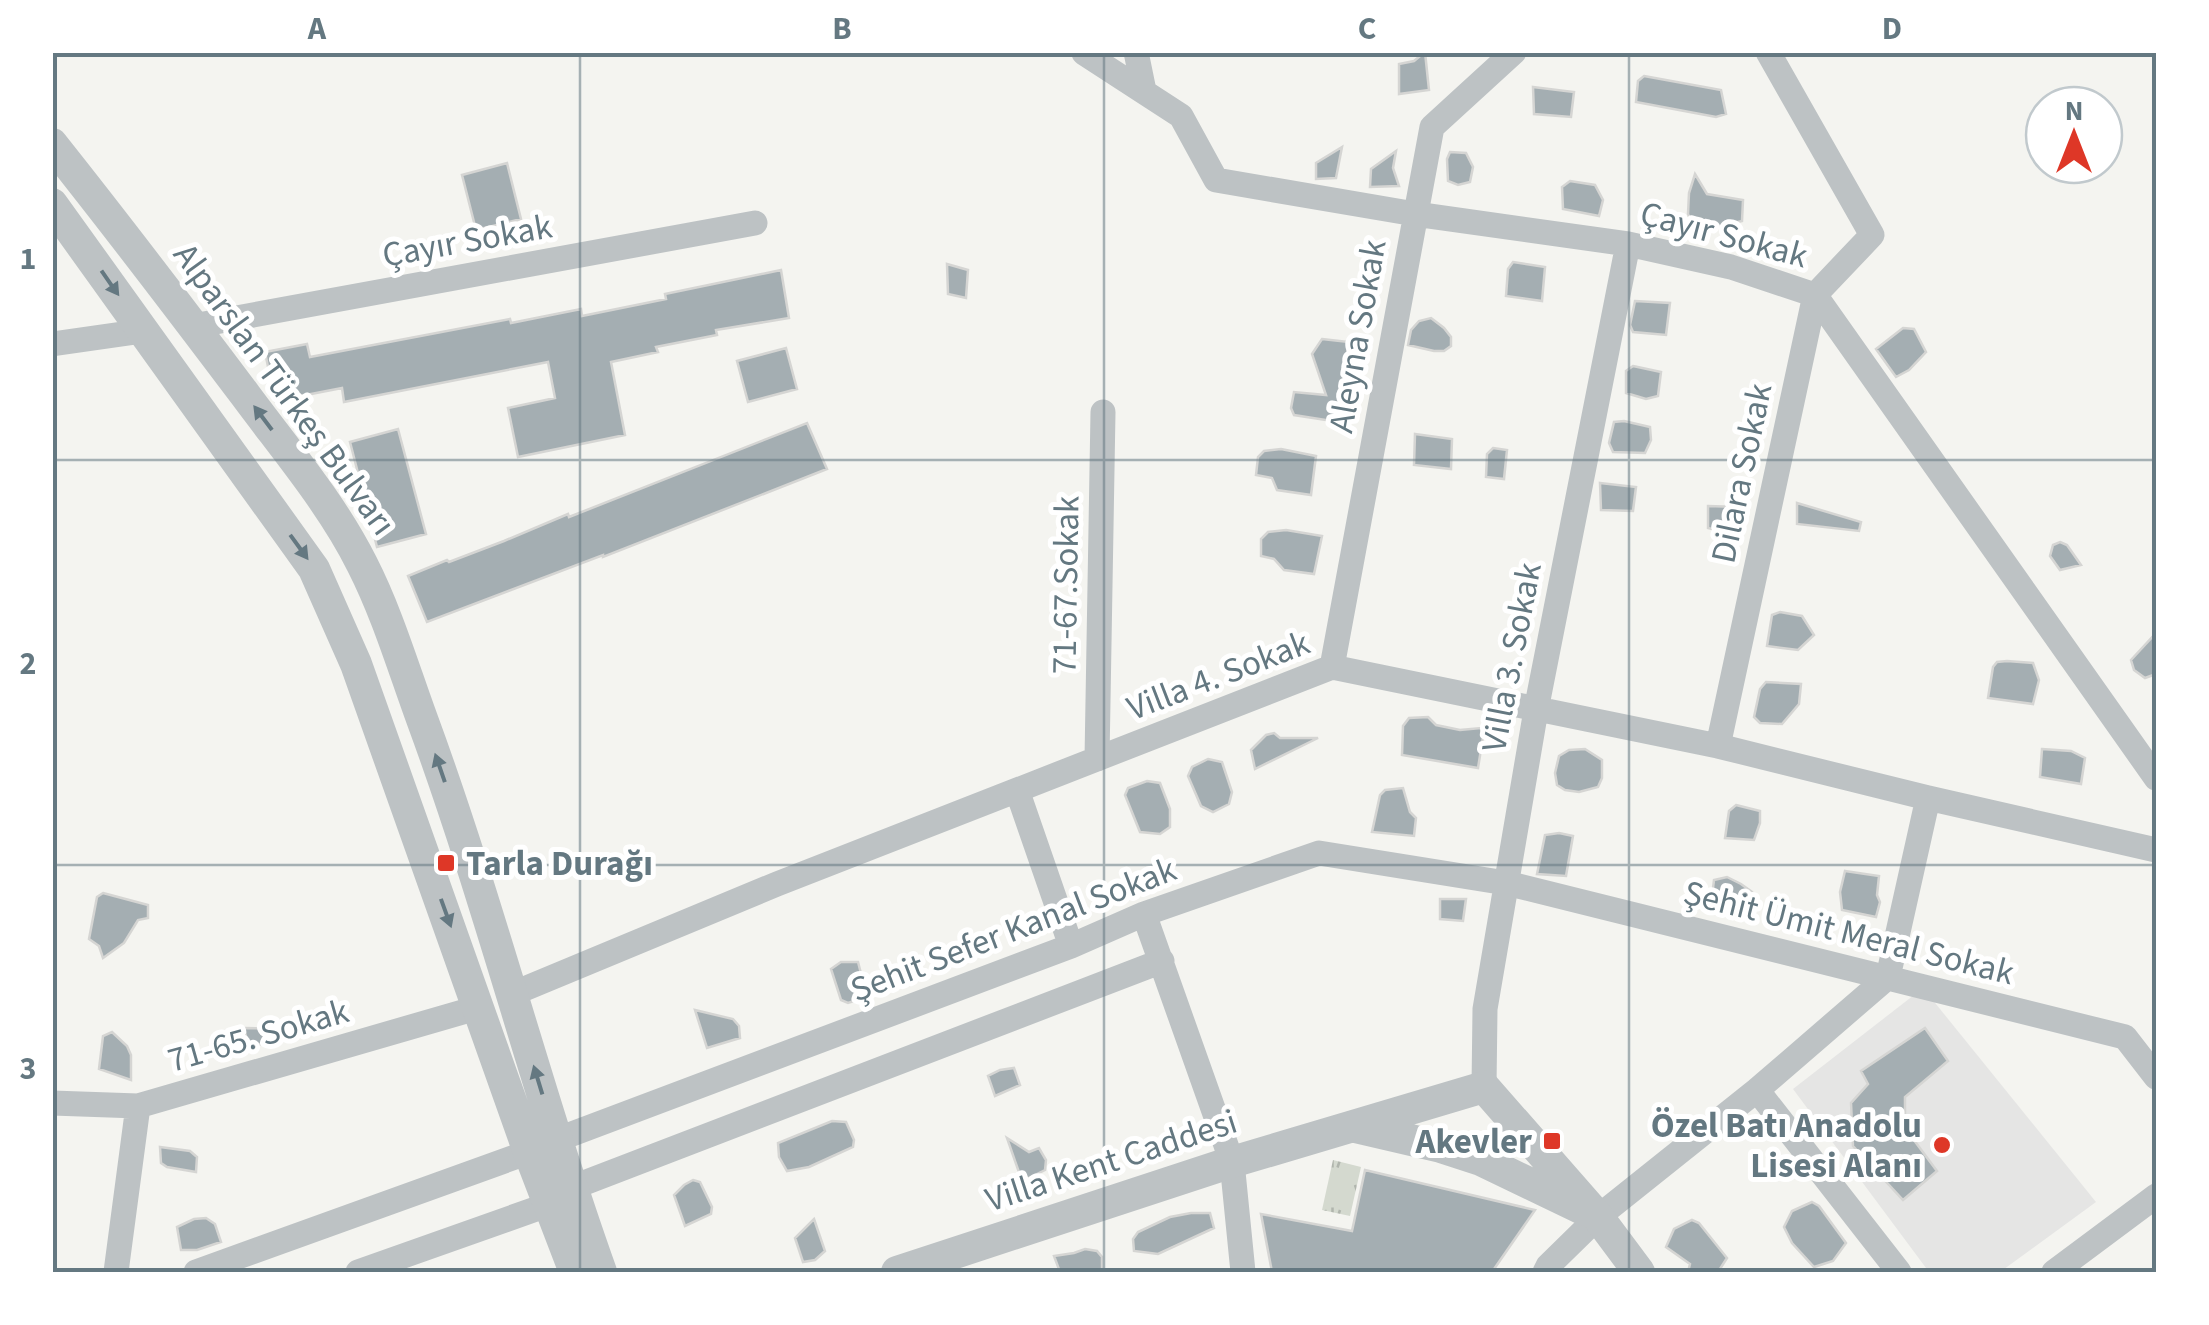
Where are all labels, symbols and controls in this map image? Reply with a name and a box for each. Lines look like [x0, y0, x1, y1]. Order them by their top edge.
text: A [307, 6, 327, 52]
text: B [832, 6, 852, 52]
text: C [1358, 6, 1376, 52]
text: D [1882, 6, 1902, 52]
north arrow [2024, 85, 2124, 185]
text: N [2065, 91, 2083, 131]
street label: Çayır Sokak [1635, 189, 1814, 281]
street label: Çayır Sokak [378, 201, 557, 280]
street label: Alparslan Türkeş Bulvarı [161, 233, 407, 546]
street label: Aleyna Sokak [1316, 235, 1400, 437]
text: 1 [20, 236, 36, 282]
one-way arrow [100, 270, 119, 296]
street label: Dilara Sokak [1699, 378, 1786, 568]
one-way arrow [253, 405, 273, 431]
street label: 71-67.Sokak [1039, 495, 1093, 675]
one-way arrow [288, 534, 308, 561]
street label: Villa 3. Sokak [1469, 558, 1555, 756]
street label: Villa 4. Sokak [1120, 618, 1317, 734]
text: 2 [20, 641, 36, 687]
one-way arrow [431, 753, 446, 783]
place label: Tarla Durağı [466, 839, 653, 889]
street label: Şehit Sefer Kanal Sokak [843, 845, 1184, 1015]
marker: Tarla Durağı [435, 852, 457, 874]
street label: Şehit Ümit Meral Sokak [1678, 868, 2020, 998]
one-way arrow [439, 898, 454, 928]
street label: 71-65. Sokak [162, 986, 355, 1086]
text: 3 [20, 1046, 36, 1092]
one-way arrow [530, 1065, 545, 1095]
street label: Villa Kent Caddesi [979, 1097, 1243, 1225]
place label: Özel Batı Anadolu Lisesi Alanı [1651, 1101, 1922, 1191]
place label: Akevler [1414, 1117, 1532, 1167]
marker: Akevler [1541, 1130, 1563, 1152]
marker: Özel Batı Anadolu Lisesi Alanı [1931, 1134, 1953, 1156]

